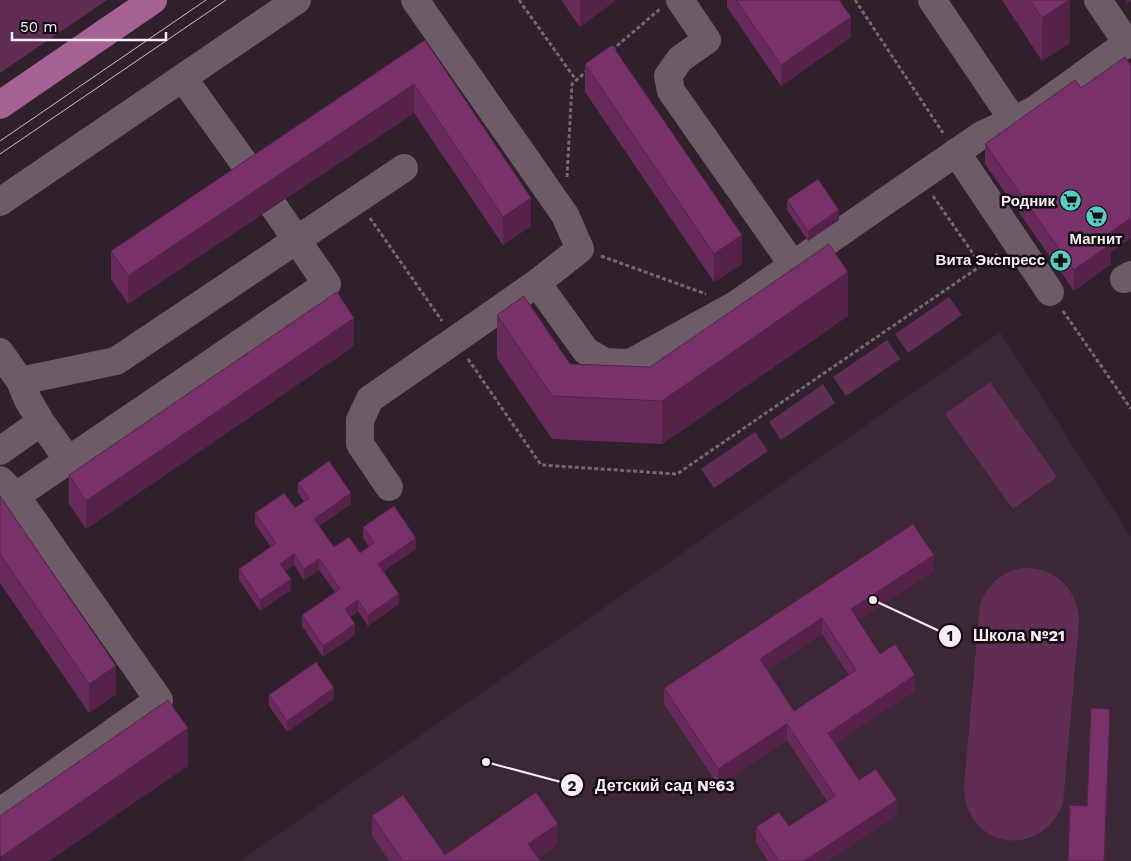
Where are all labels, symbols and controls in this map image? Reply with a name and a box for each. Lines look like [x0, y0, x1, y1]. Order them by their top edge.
scale bar [12, 10, 166, 42]
text: 50 m [20, 18, 57, 36]
supermarket icon: Родник [1059, 189, 1083, 213]
place label: Родник [1001, 192, 1055, 210]
supermarket icon: Магнит [1084, 204, 1108, 228]
place label: Магнит [1070, 230, 1122, 248]
pharmacy icon: Вита Экспресс [1049, 248, 1073, 272]
place label: Вита Экспресс [936, 251, 1045, 269]
callout: Школа №21 [938, 620, 1074, 651]
text: Школа №21 [973, 626, 1065, 645]
text: 1 [947, 627, 953, 645]
callout: Детский сад №63 [560, 770, 744, 801]
text: Детский сад №63 [595, 776, 735, 795]
text: 2 [568, 777, 577, 795]

